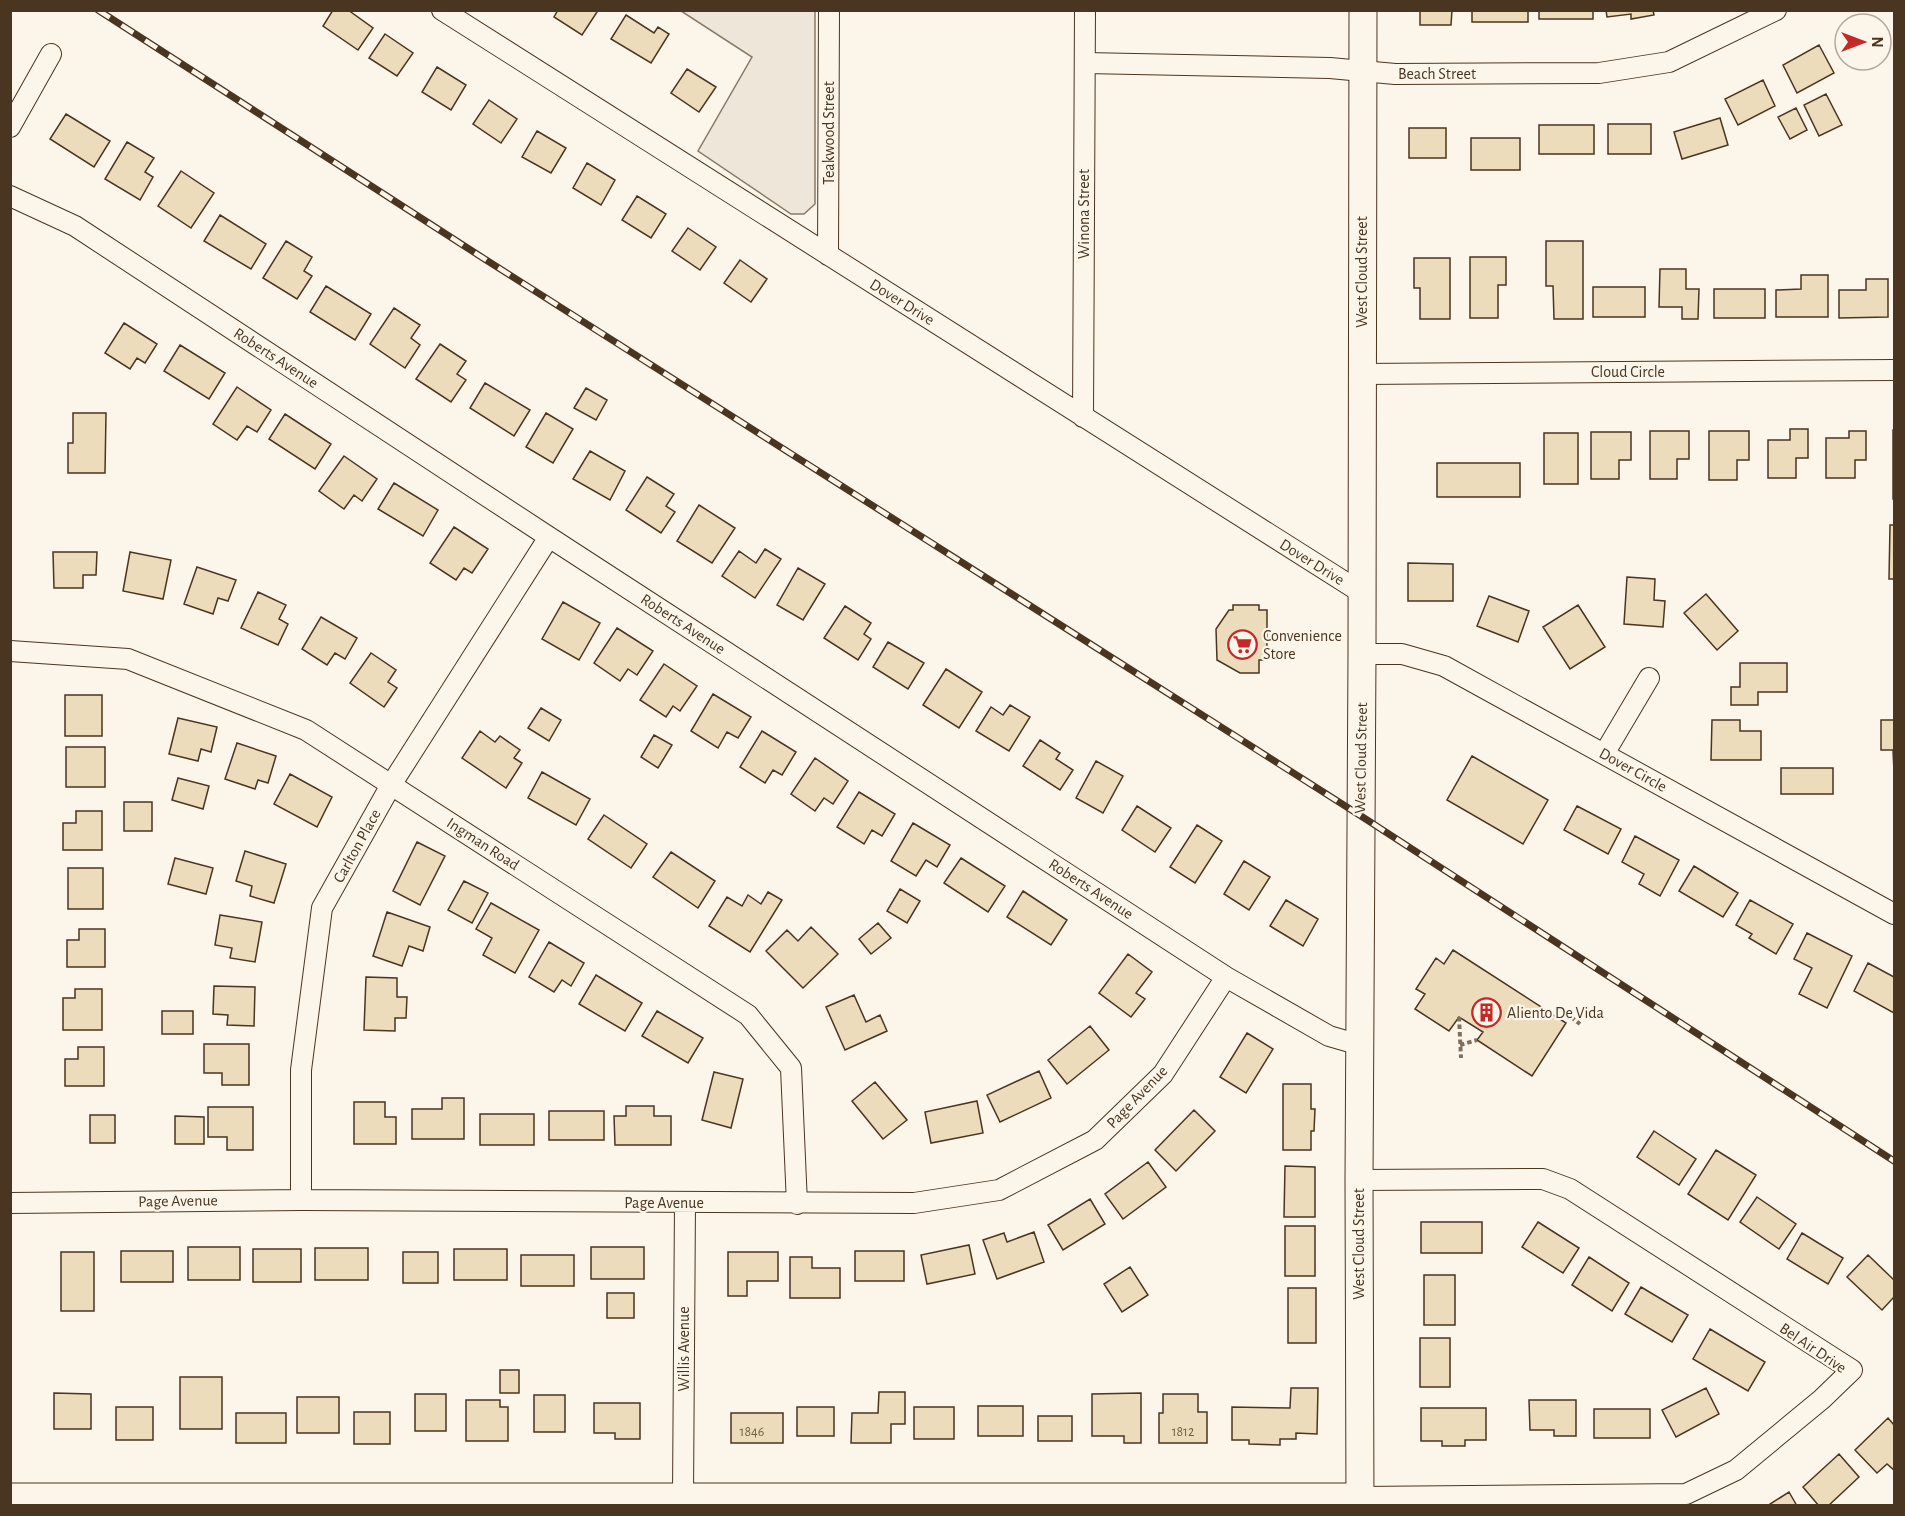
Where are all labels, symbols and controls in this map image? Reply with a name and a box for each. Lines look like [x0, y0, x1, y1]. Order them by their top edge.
north arrow [1833, 12, 1893, 72]
text: N [1869, 36, 1885, 48]
street label: Beach Street [1398, 66, 1476, 82]
street label: Teakwood Street [821, 81, 837, 185]
street label: Winona Street [1076, 169, 1092, 259]
street label: West Cloud Street [1354, 216, 1370, 328]
street label: Dover Drive [867, 276, 937, 328]
street label: Roberts Avenue [231, 325, 321, 391]
street label: Cloud Circle [1591, 364, 1665, 380]
street label: Dover Drive [1277, 536, 1347, 588]
street label: Roberts Avenue [638, 591, 728, 657]
place label: Convenience Store [1263, 628, 1342, 662]
supermarket icon: Convenience Store [1226, 629, 1258, 661]
street label: West Cloud Street [1352, 702, 1370, 814]
street label: Dover Circle [1597, 745, 1669, 795]
street label: Carlton Place [330, 807, 384, 885]
street label: Ingman Road [444, 815, 522, 873]
street label: Roberts Avenue [1046, 856, 1136, 922]
building icon: Aliento De Vida [1470, 997, 1502, 1029]
place label: Aliento De Vida [1507, 1005, 1604, 1021]
street label: Page Avenue [1104, 1063, 1170, 1131]
street label: West Cloud Street [1351, 1188, 1367, 1300]
street label: Page Avenue [138, 1192, 218, 1210]
street label: Page Avenue [624, 1195, 704, 1211]
street label: Willis Avenue [676, 1306, 692, 1392]
street label: Bel Air Drive [1777, 1320, 1849, 1376]
house number: 1846 [740, 1425, 764, 1439]
house number: 1812 [1172, 1425, 1194, 1439]

